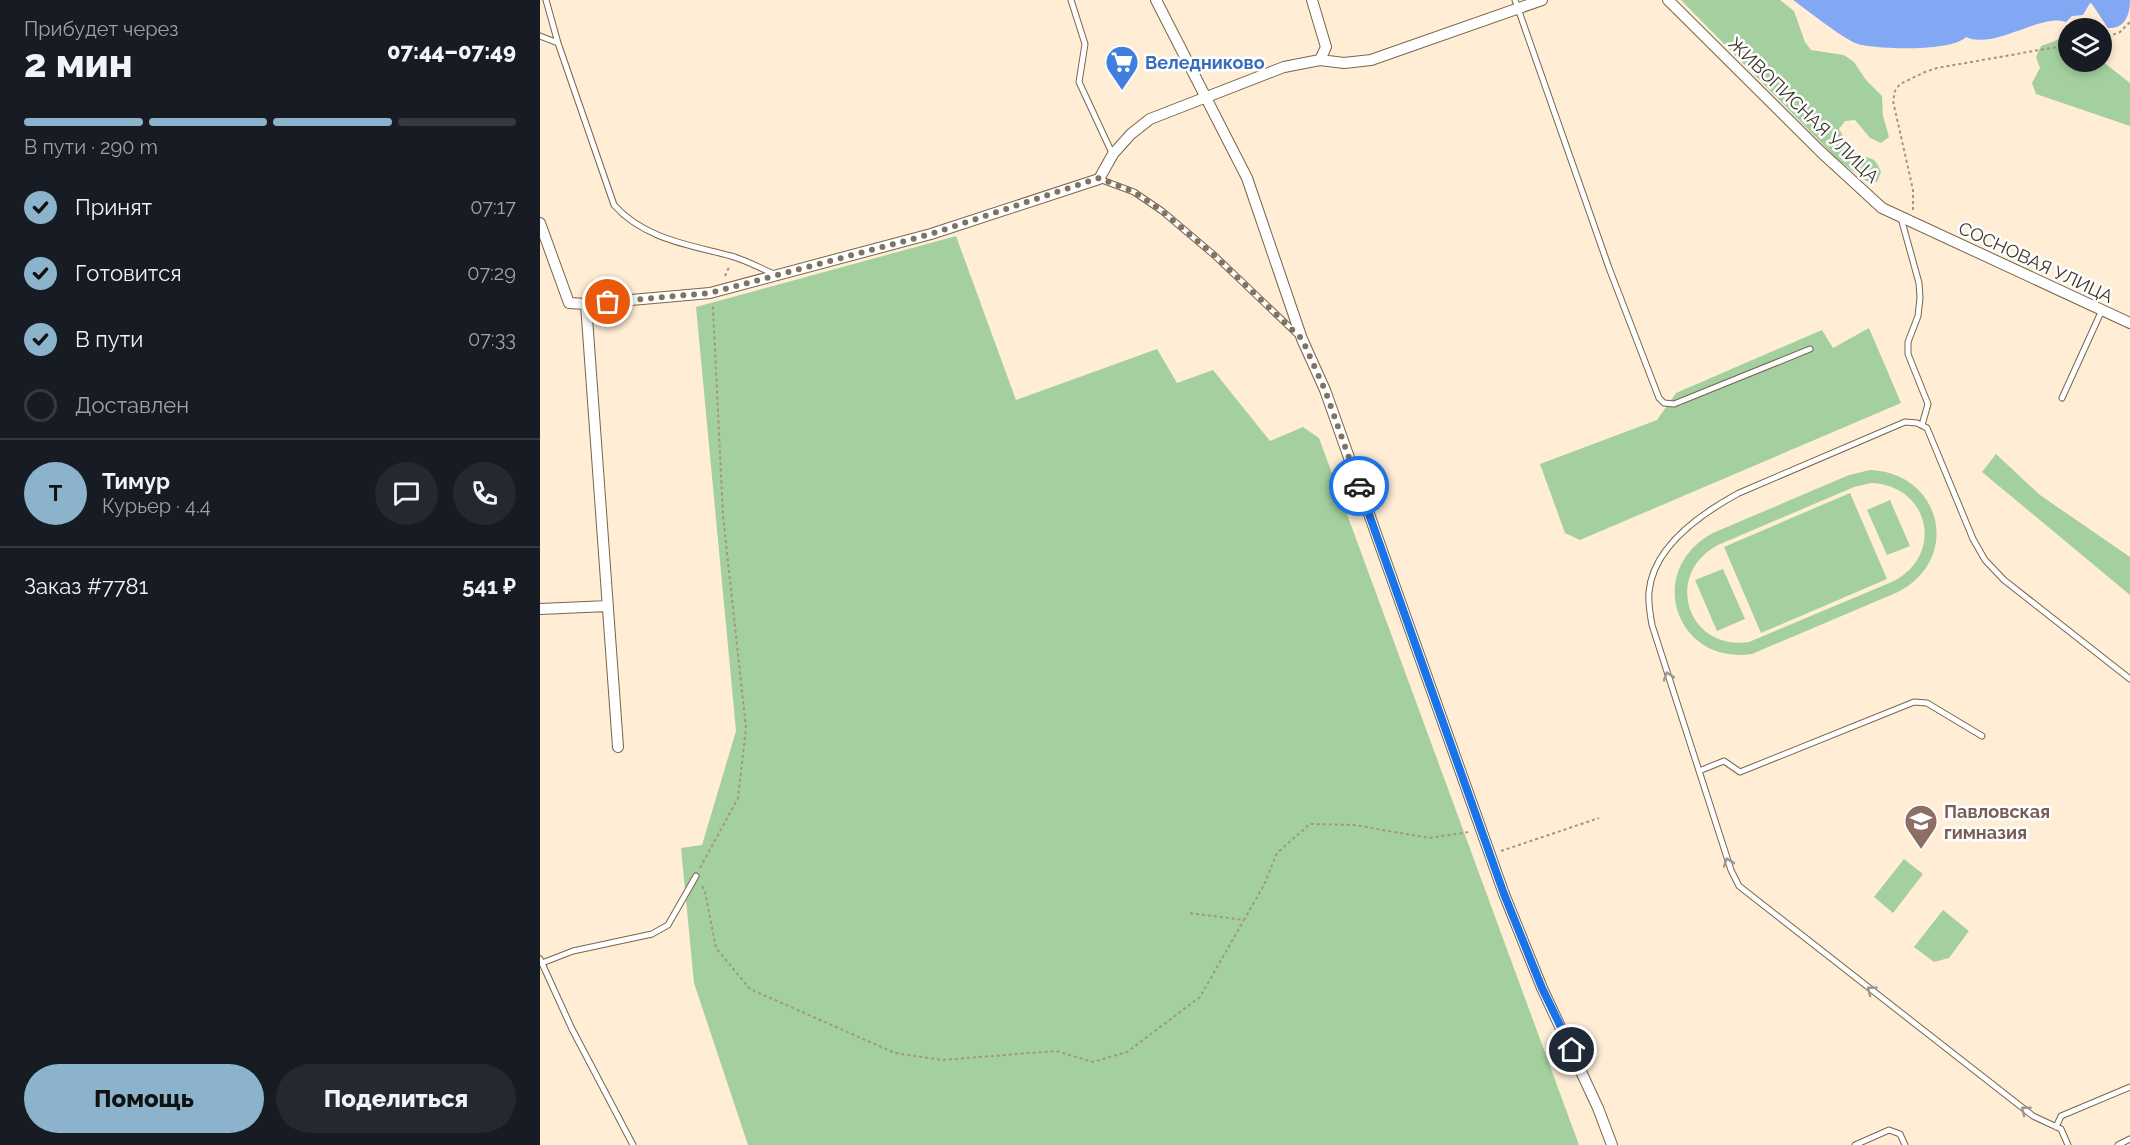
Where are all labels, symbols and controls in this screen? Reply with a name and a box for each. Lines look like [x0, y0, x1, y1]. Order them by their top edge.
text: Прибудет через [24, 17, 178, 41]
map controls [2058, 18, 2112, 72]
button: layers [2058, 18, 2112, 72]
street label: ЖИВОПИСНАЯ УЛИЦА [1725, 33, 1883, 187]
text: 07:44–07:49 [387, 38, 516, 64]
text: 2 мин [24, 40, 133, 86]
supermarket icon: Веледниково [1104, 44, 1140, 91]
place label: Веледниково [1145, 52, 1265, 73]
text: В пути · 290 m [24, 135, 158, 159]
icon: check [24, 191, 57, 224]
text: Принят [75, 194, 152, 220]
text: 07:17 [470, 195, 516, 219]
street label: СОСНОВАЯ УЛИЦА [1955, 217, 2117, 307]
icon: check [24, 257, 57, 290]
text: Готовится [75, 260, 182, 286]
text: 07:29 [467, 261, 516, 285]
pin [582, 276, 633, 327]
icon: bag [591, 285, 624, 318]
icon: check [24, 323, 57, 356]
text: В пути [75, 326, 143, 352]
text: 07:33 [468, 327, 516, 351]
text: Доставлен [75, 392, 189, 418]
courier [1329, 456, 1389, 516]
button: chat [375, 462, 438, 525]
button: phone [453, 462, 516, 525]
text: Тимур [102, 468, 170, 494]
icon: car [1343, 470, 1376, 503]
text: Т [49, 480, 62, 506]
text: Курьер · 4.4 [102, 494, 211, 518]
text: Заказ #7781 [24, 573, 148, 599]
text: 541 ₽ [462, 573, 516, 599]
one-way arrow [1663, 671, 1676, 682]
place label: Павловская гимназия [1944, 801, 2050, 843]
school or university icon: Павловская гимназия [1903, 803, 1939, 850]
one-way arrow [1723, 857, 1735, 867]
one-way arrow [1866, 987, 1877, 998]
pin [1546, 1024, 1597, 1075]
icon: home [1555, 1033, 1588, 1066]
button: Помощь [24, 1064, 264, 1133]
button: Поделиться [276, 1064, 516, 1133]
one-way arrow [2021, 1106, 2032, 1117]

